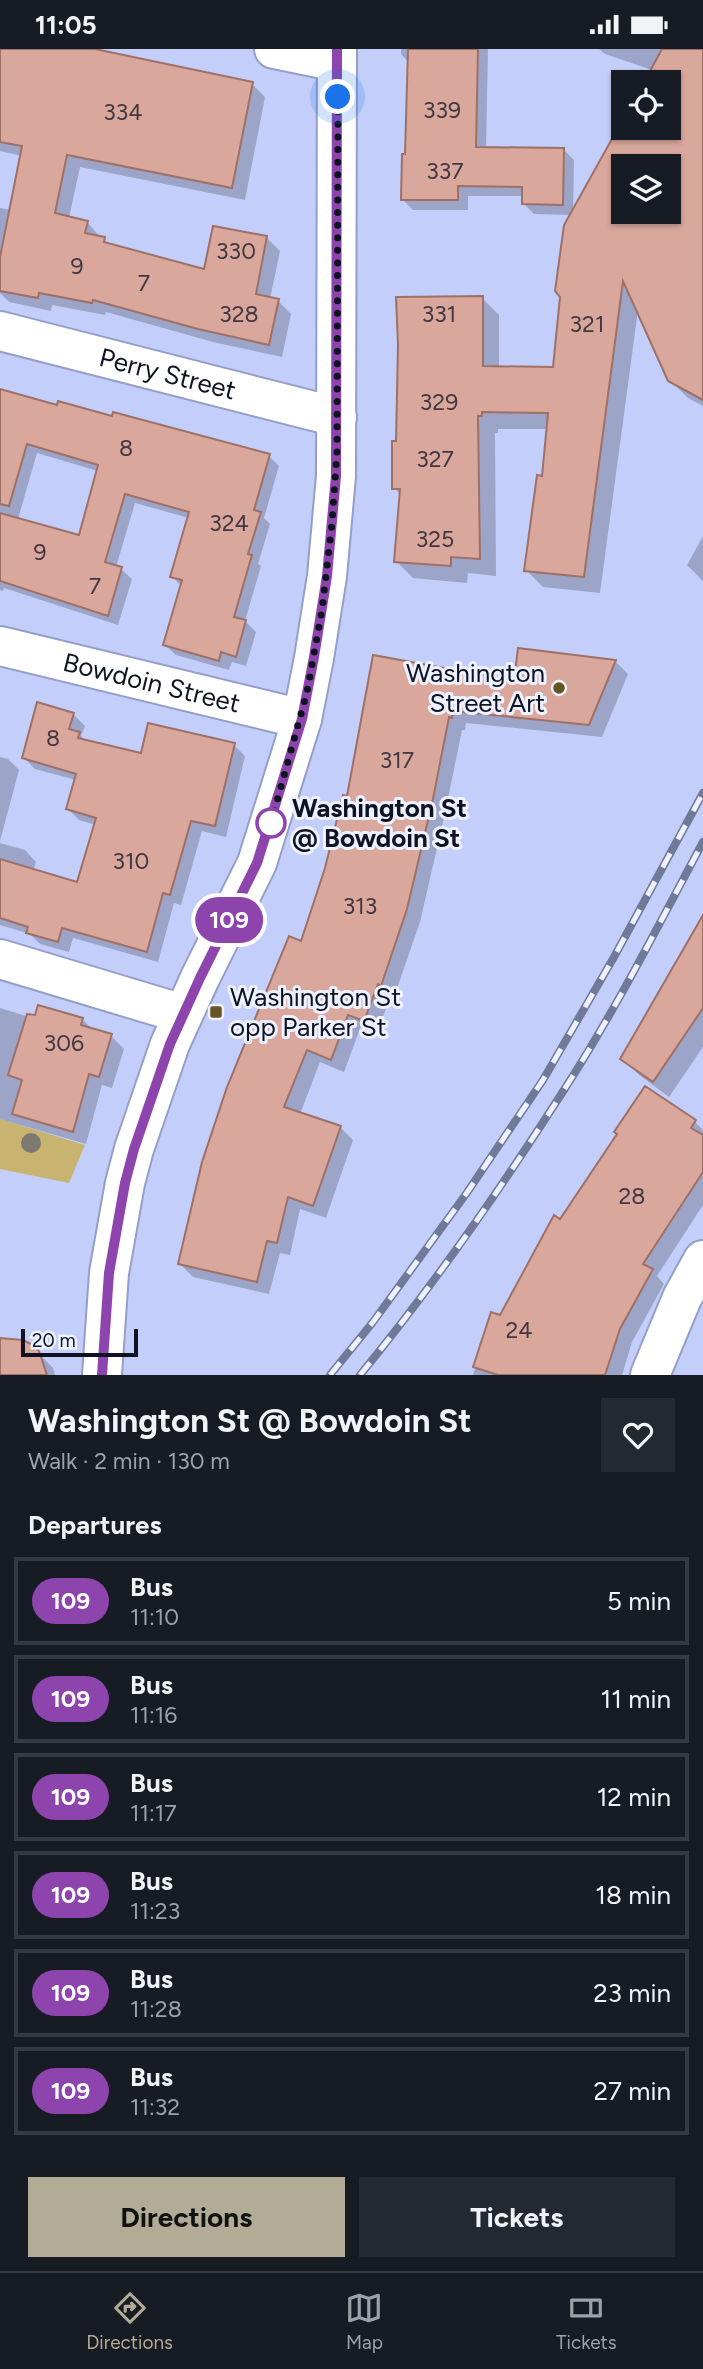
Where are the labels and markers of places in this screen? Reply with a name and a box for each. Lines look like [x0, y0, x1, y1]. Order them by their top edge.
place label: Washington Street Art [406, 657, 545, 719]
marker: Washington Street Art [551, 680, 567, 696]
place label: Washington St @ Bowdoin St [292, 792, 467, 854]
marker: Washington St @ Bowdoin St [256, 808, 286, 838]
place label: Washington St opp Parker St [230, 981, 401, 1043]
marker: Washington St opp Parker St [208, 1004, 224, 1020]

